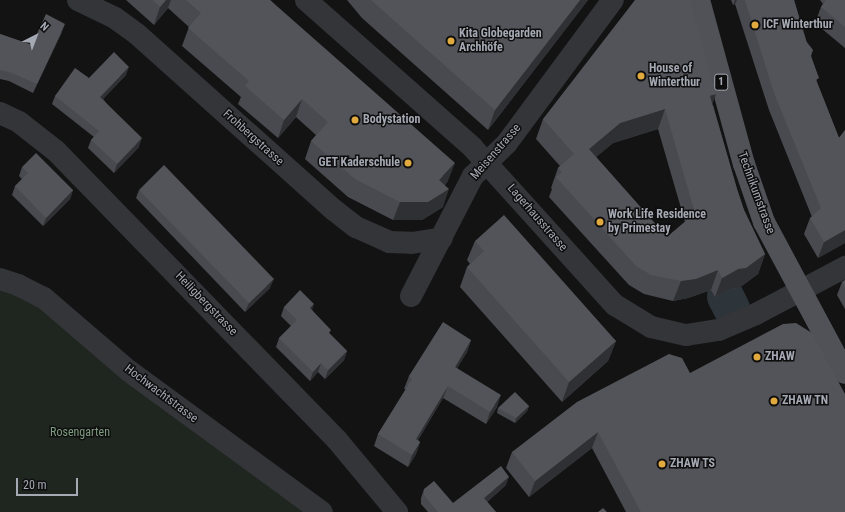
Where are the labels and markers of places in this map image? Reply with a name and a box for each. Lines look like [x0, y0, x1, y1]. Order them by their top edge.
place label: ICF Winterthur [763, 18, 833, 32]
marker: ICF Winterthur [750, 20, 760, 30]
place label: Kita Globegarden Archhöfe [459, 27, 542, 55]
marker: Kita Globegarden Archhöfe [446, 36, 456, 46]
place label: House of Winterthur [649, 62, 700, 90]
marker: House of Winterthur [636, 71, 646, 81]
place label: Bodystation [363, 113, 420, 127]
marker: Bodystation [350, 115, 360, 125]
place label: GET Kaderschule [318, 156, 400, 170]
marker: GET Kaderschule [403, 158, 413, 168]
place label: Work Life Residence by Primestay [608, 208, 706, 236]
marker: Work Life Residence by Primestay [595, 217, 605, 227]
place label: ZHAW [765, 350, 795, 364]
marker: ZHAW [752, 352, 762, 362]
place label: ZHAW TN [782, 394, 828, 408]
marker: ZHAW TN [769, 396, 779, 406]
place label: ZHAW TS [670, 457, 715, 471]
marker: ZHAW TS [657, 459, 667, 469]

